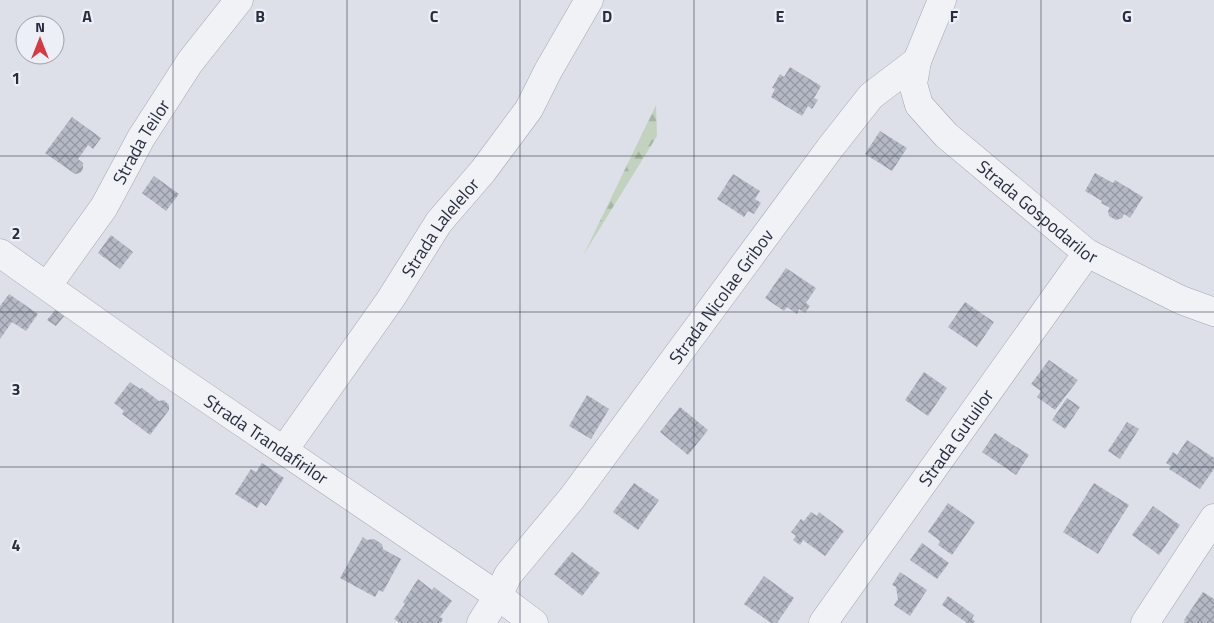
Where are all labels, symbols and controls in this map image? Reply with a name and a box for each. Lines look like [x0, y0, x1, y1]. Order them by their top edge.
text: A [82, 4, 92, 28]
text: B [255, 4, 265, 28]
text: C [430, 4, 439, 28]
text: D [602, 4, 612, 28]
text: E [776, 4, 785, 28]
text: F [950, 4, 959, 28]
text: G [1122, 4, 1132, 28]
north arrow [15, 15, 65, 65]
text: N [35, 16, 45, 37]
text: 1 [12, 66, 20, 90]
street label: Strada Teilor [105, 94, 176, 189]
street label: Strada Gospodarilor [971, 153, 1103, 270]
street label: Strada Lalelelor [394, 171, 485, 282]
text: 2 [12, 221, 20, 245]
street label: Strada Nicolae Gribov [662, 223, 780, 369]
text: 3 [12, 377, 20, 401]
street label: Strada Gutuilor [911, 383, 1000, 492]
street label: Strada Trandafirilor [199, 387, 334, 491]
text: 4 [12, 533, 21, 557]

